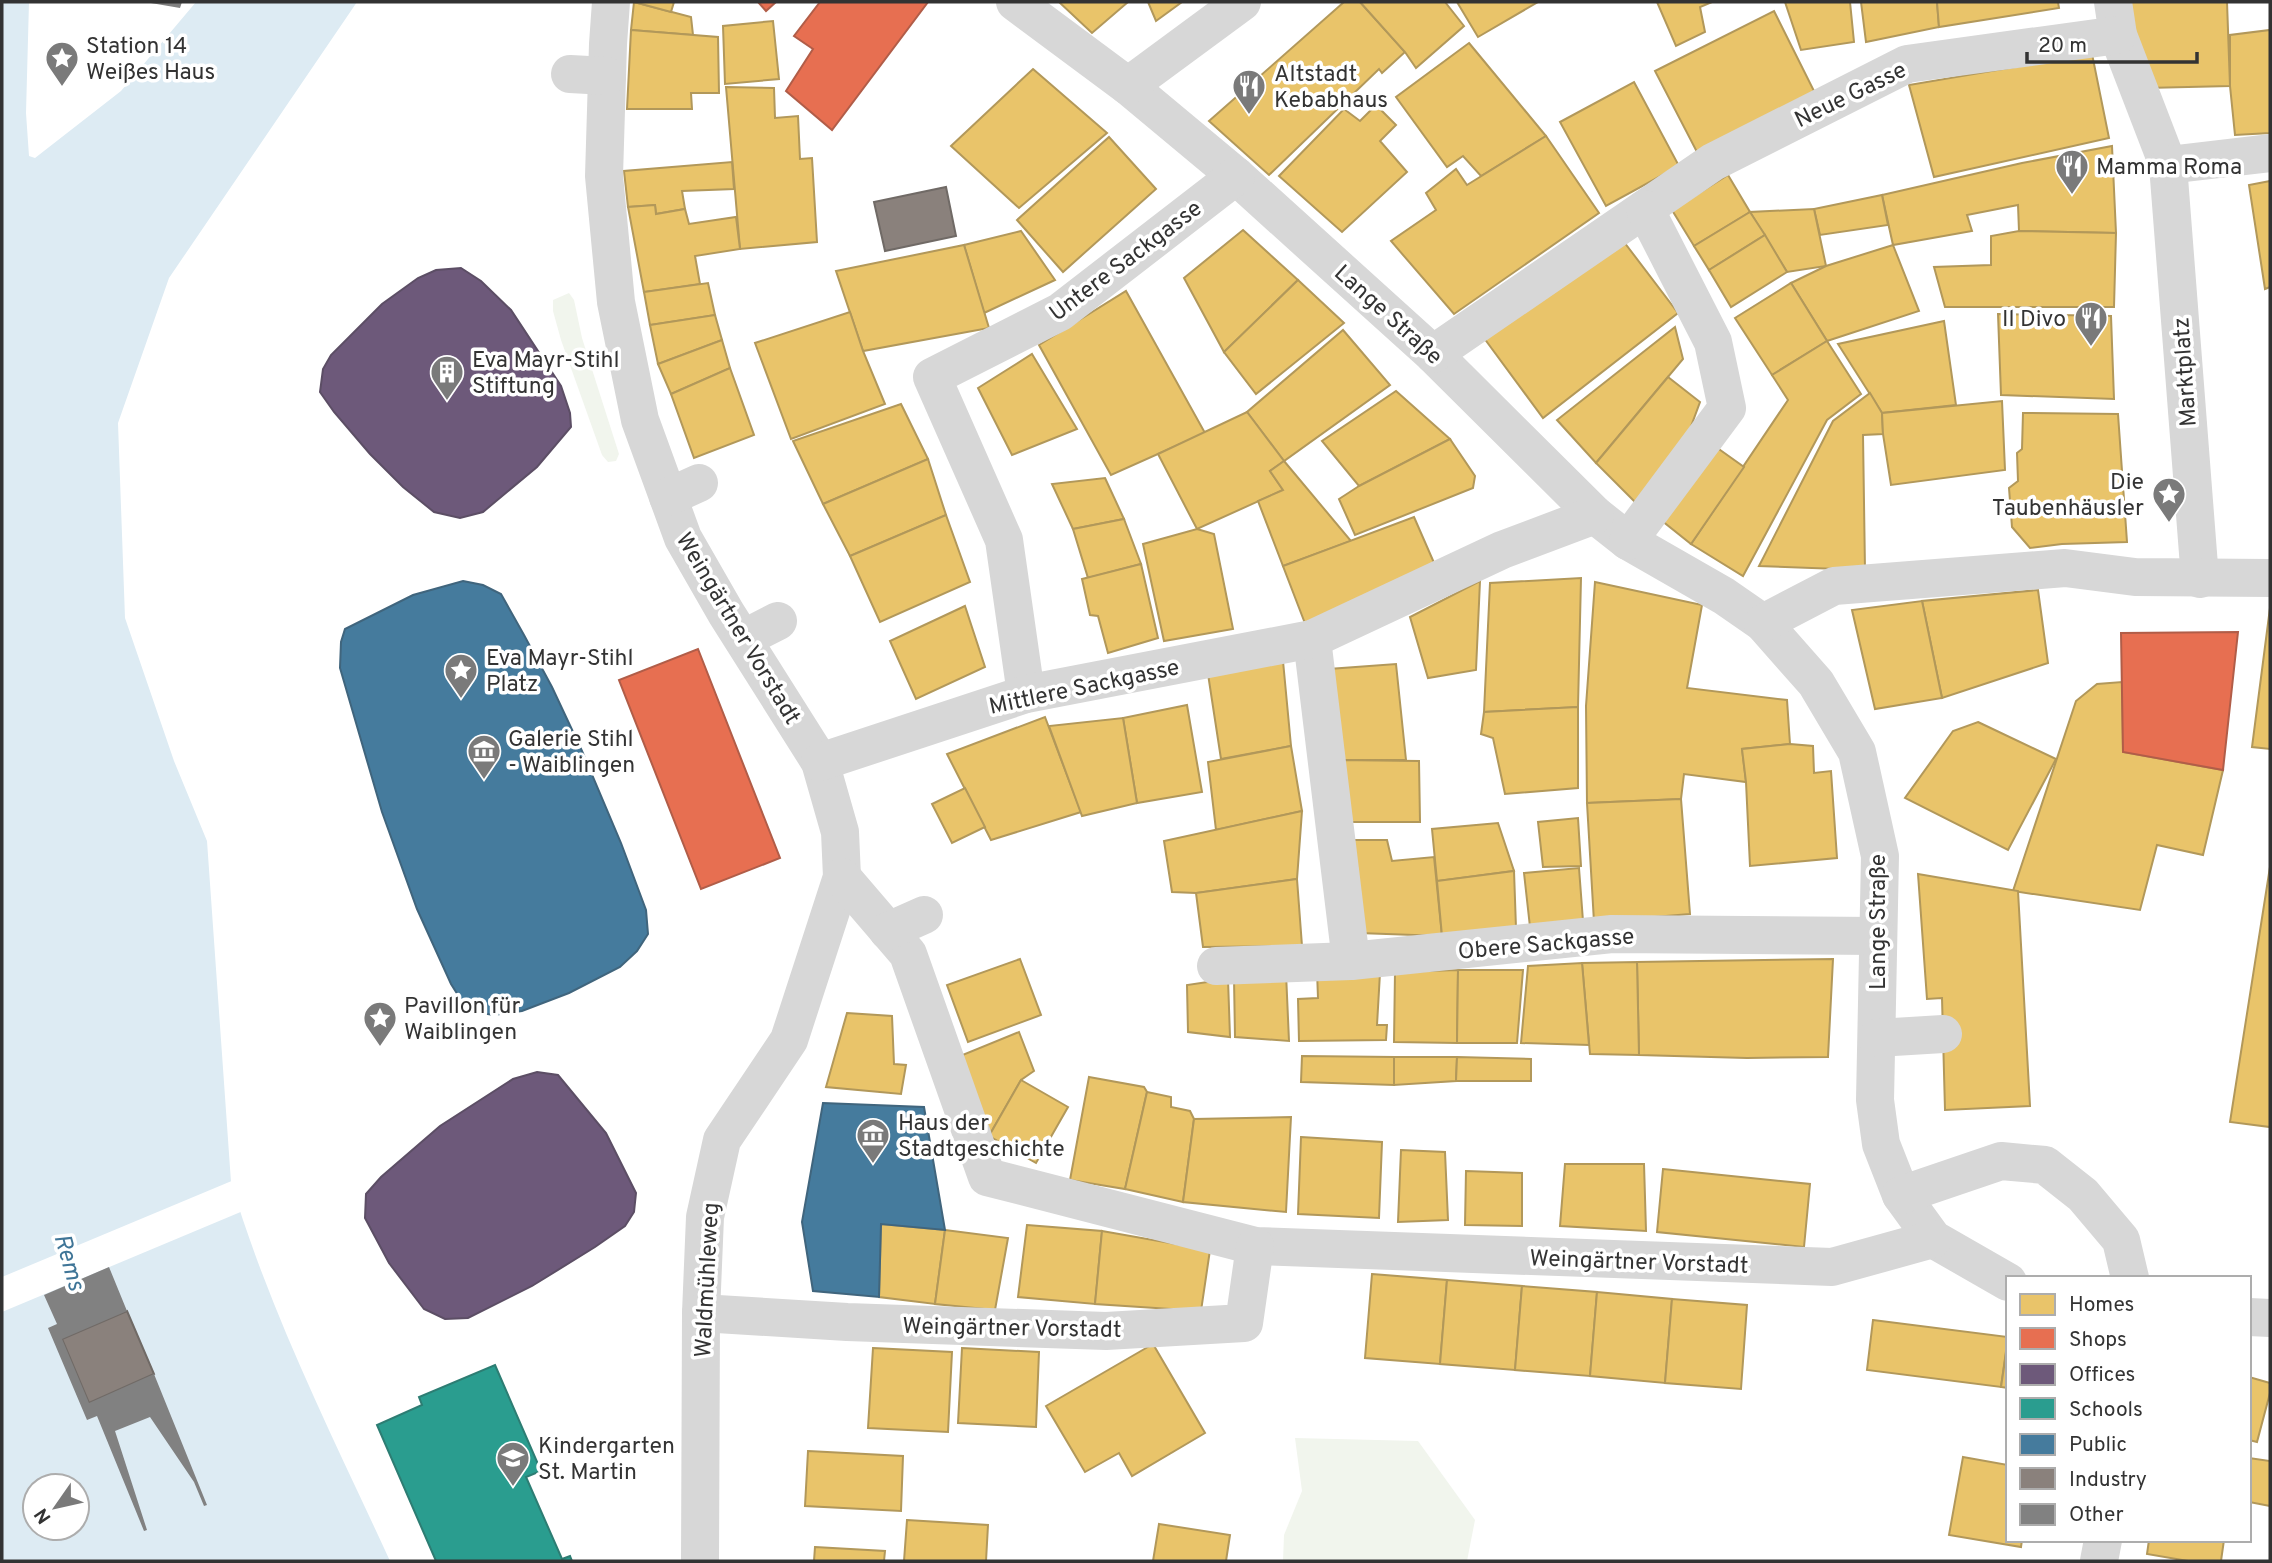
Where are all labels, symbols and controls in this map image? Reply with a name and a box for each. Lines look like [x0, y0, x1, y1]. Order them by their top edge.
scale bar [2027, 21, 2197, 65]
place label: Station 14 Weißes Haus [86, 33, 215, 88]
text: 20 m [2038, 33, 2087, 60]
place icon: Station 14 Weißes Haus [43, 39, 81, 88]
street label: Neue Gasse [1790, 57, 1912, 136]
place label: Altstadt Kebabhaus [1274, 61, 1388, 116]
restaurant icon: Altstadt Kebabhaus [1230, 67, 1268, 116]
restaurant icon: Mamma Roma [2053, 147, 2091, 196]
place label: Mamma Roma [2096, 154, 2242, 183]
street label: Untere Sackgasse [1044, 195, 1209, 329]
street label: Lange Straße [1327, 260, 1448, 372]
restaurant icon: Il Divo [2072, 299, 2110, 348]
place label: Il Divo [2002, 306, 2066, 335]
street label: Marktplatz [2168, 316, 2205, 428]
place label: Eva Mayr-Stihl Stiftung [472, 347, 620, 402]
building icon: Eva Mayr-Stihl Stiftung [428, 353, 466, 402]
place label: Die Taubenhäusler [1992, 469, 2144, 524]
place icon: Die Taubenhäusler [2150, 475, 2188, 524]
street label: Weingärtner Vorstadt [668, 528, 806, 731]
place label: Eva Mayr-Stihl Platz [486, 645, 634, 700]
place icon: Eva Mayr-Stihl Platz [442, 651, 480, 700]
street label: Mittlere Sackgasse [987, 654, 1182, 723]
place label: Galerie Stihl - Waiblingen [508, 726, 635, 781]
museum icon: Galerie Stihl - Waiblingen [465, 732, 503, 781]
street label: Lange Straße [1865, 854, 1894, 990]
street label: Obere Sackgasse [1457, 923, 1636, 968]
place label: Pavillon für Waiblingen [404, 993, 520, 1048]
place icon: Pavillon für Waiblingen [361, 999, 399, 1048]
place label: Haus der Stadtgeschichte [898, 1110, 1065, 1165]
museum icon: Haus der Stadtgeschichte [854, 1116, 892, 1165]
street label: Waldmühleweg [690, 1202, 727, 1358]
water label: Rems [46, 1231, 91, 1295]
street label: Weingärtner Vorstadt [1529, 1245, 1749, 1282]
legend [2006, 1276, 2251, 1542]
text: Homes [2069, 1292, 2134, 1319]
street label: Weingärtner Vorstadt [902, 1313, 1122, 1346]
text: Shops [2069, 1327, 2127, 1354]
text: Offices [2069, 1362, 2135, 1389]
text: Schools [2069, 1397, 2143, 1424]
text: Public [2069, 1432, 2127, 1459]
place label: Kindergarten St. Martin [538, 1433, 675, 1488]
school or university icon: Kindergarten St. Martin [494, 1439, 532, 1488]
text: Industry [2069, 1467, 2147, 1494]
north arrow [21, 1472, 91, 1542]
text: Other [2069, 1502, 2124, 1529]
text: N [30, 1503, 57, 1528]

